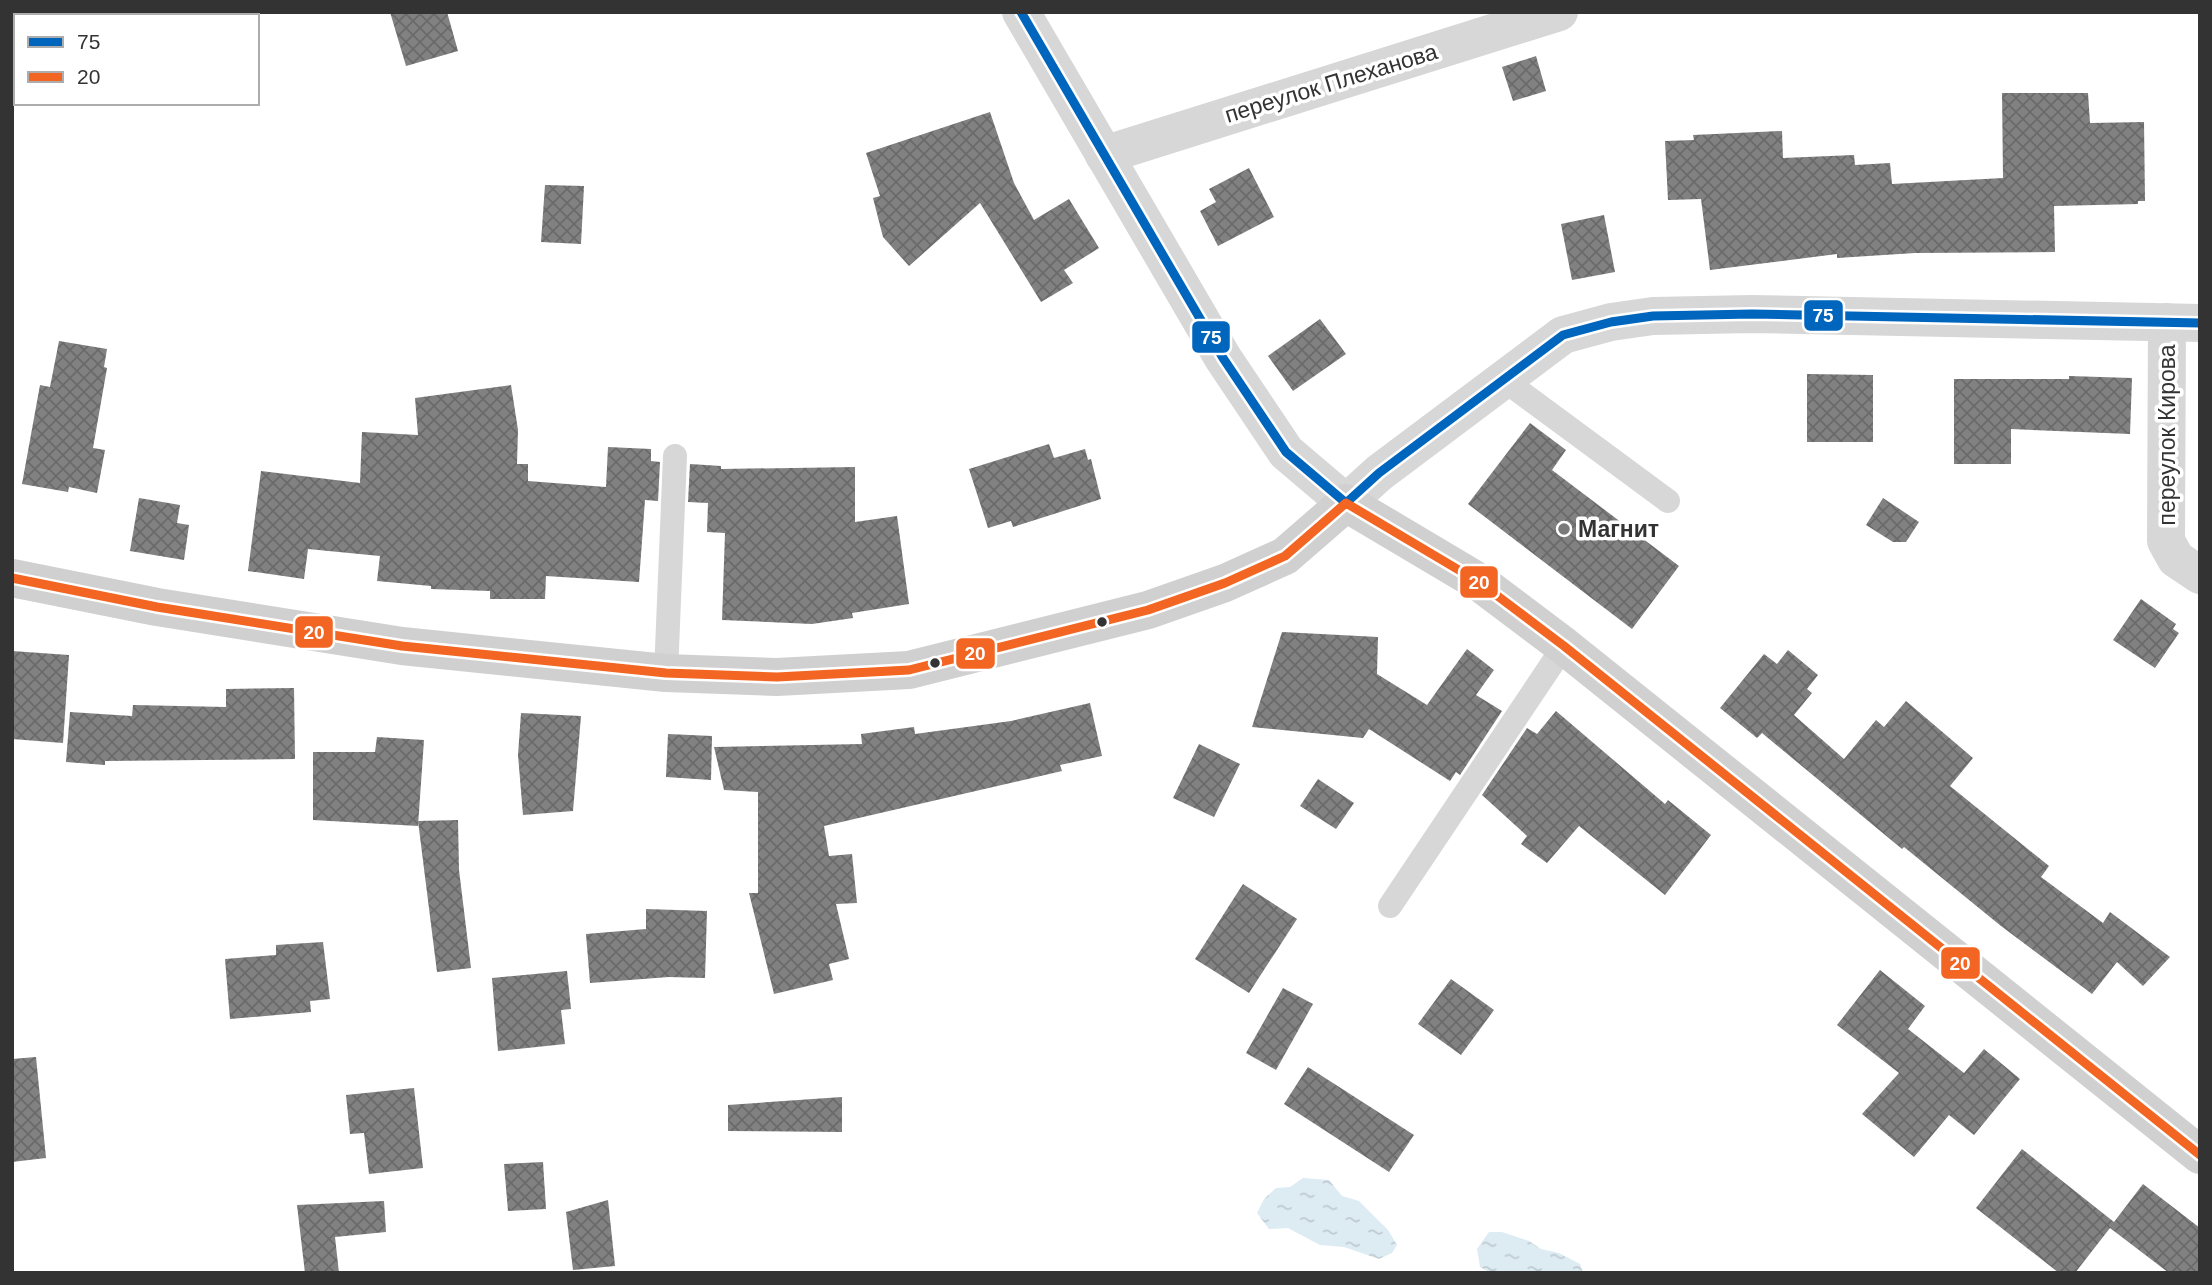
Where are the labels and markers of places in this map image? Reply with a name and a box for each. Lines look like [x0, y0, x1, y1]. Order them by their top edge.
place label: Магнит [1578, 516, 1659, 542]
marker: Магнит [1556, 521, 1572, 537]
unlabelled marker [1095, 615, 1109, 629]
unlabelled marker [928, 656, 942, 670]

